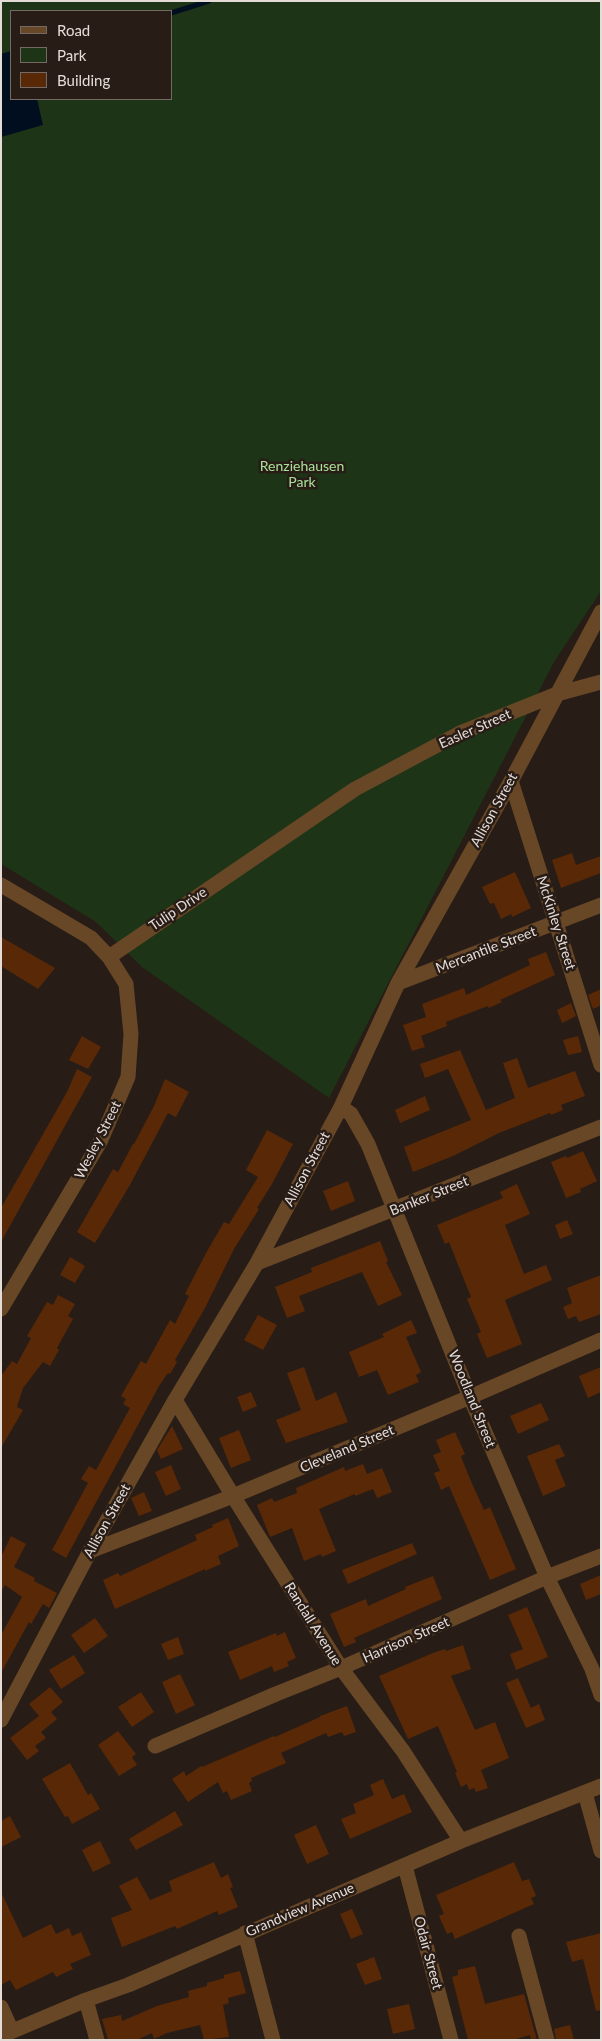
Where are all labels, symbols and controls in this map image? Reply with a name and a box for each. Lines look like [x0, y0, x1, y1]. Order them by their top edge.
legend [10, 10, 172, 100]
text: Road [57, 21, 90, 39]
text: Park [57, 46, 86, 64]
text: Building [57, 71, 110, 89]
park label: Renziehausen Park [260, 458, 344, 491]
street label: Easler Street [436, 706, 514, 752]
street label: Allison Street [467, 770, 521, 850]
street label: McKinley Street [533, 874, 579, 972]
street label: Tulip Drive [146, 884, 210, 934]
street label: Mercantile Street [433, 923, 539, 977]
street label: Wesley Street [71, 1098, 125, 1182]
street label: Allison Street [280, 1129, 334, 1209]
street label: Banker Street [387, 1173, 471, 1219]
street label: Woodland Street [445, 1348, 499, 1450]
street label: Cleveland Street [297, 1422, 397, 1476]
street label: Allison Street [80, 1481, 134, 1561]
street label: Randall Avenue [281, 1579, 345, 1669]
street label: Harrison Street [360, 1613, 452, 1667]
street label: Grandview Avenue [243, 1879, 357, 1941]
street label: Odair Street [410, 1915, 446, 1991]

